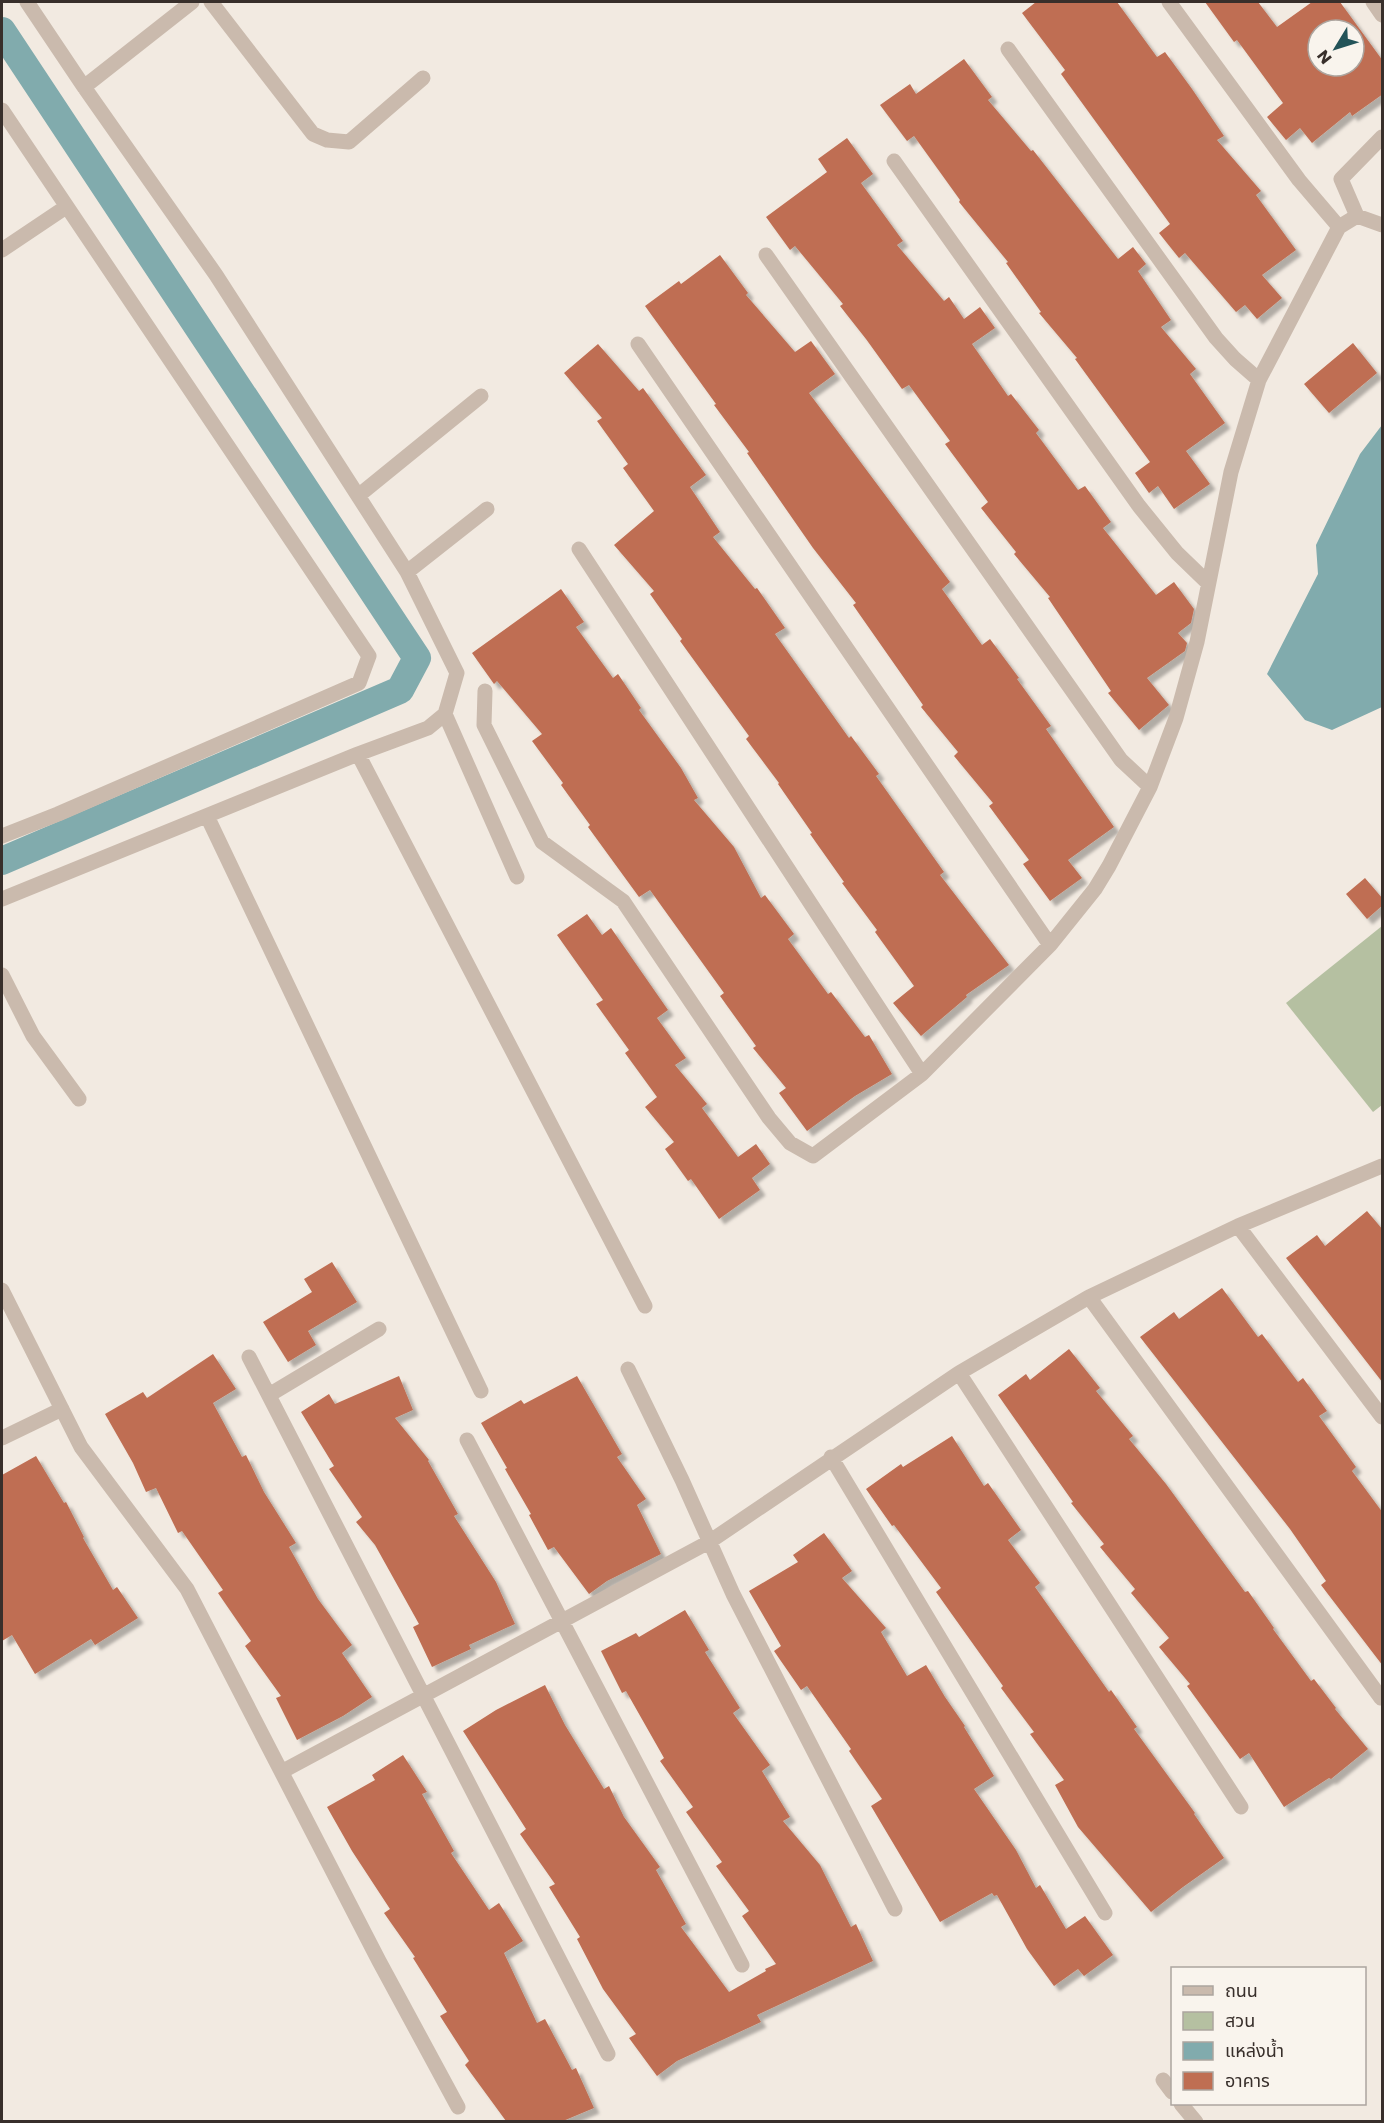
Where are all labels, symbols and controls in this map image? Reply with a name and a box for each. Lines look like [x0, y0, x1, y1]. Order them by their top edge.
north arrow [1306, 18, 1366, 78]
text: N [1312, 45, 1337, 69]
legend [1171, 1967, 1366, 2105]
text: ถนน [1225, 1978, 1258, 2003]
text: สวน [1225, 2008, 1255, 2033]
text: แหล่งน้ำ [1225, 2038, 1284, 2063]
text: อาคาร [1225, 2068, 1270, 2093]

